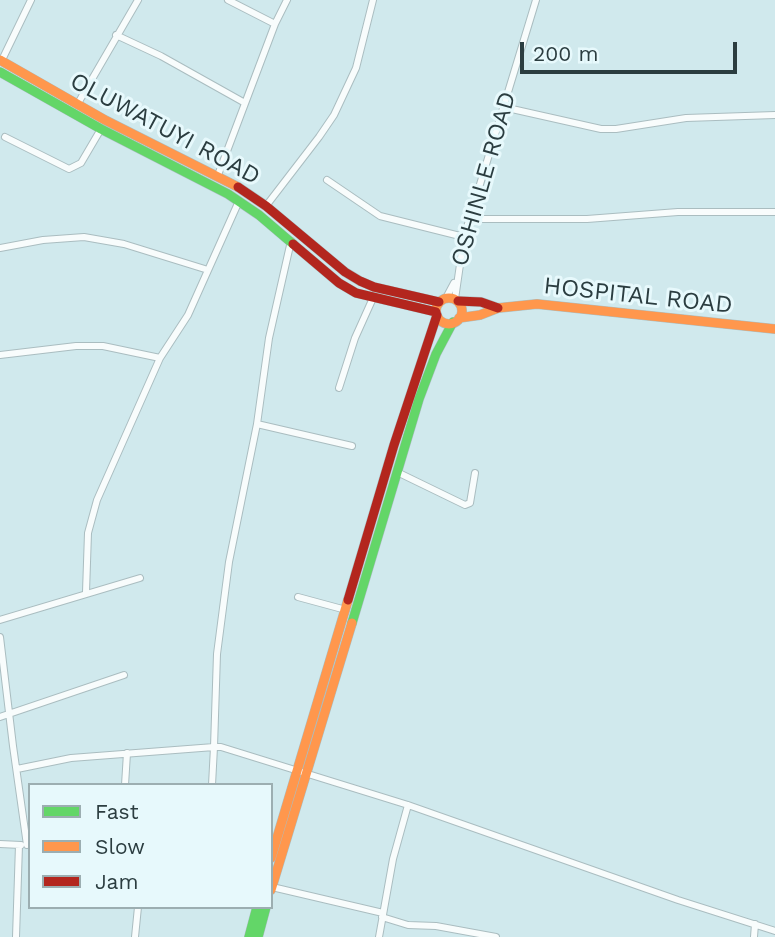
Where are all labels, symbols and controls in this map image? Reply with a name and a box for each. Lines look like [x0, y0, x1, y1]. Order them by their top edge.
scale bar [523, 28, 740, 72]
text: 200 m [533, 41, 599, 66]
street label: OLUWATUYI ROAD [65, 67, 265, 191]
street label: OSHINLE ROAD [445, 89, 523, 269]
street label: HOSPITAL ROAD [542, 272, 734, 320]
legend [28, 783, 273, 909]
text: Fast [95, 799, 139, 824]
text: Slow [95, 834, 145, 859]
text: Jam [95, 869, 138, 894]

